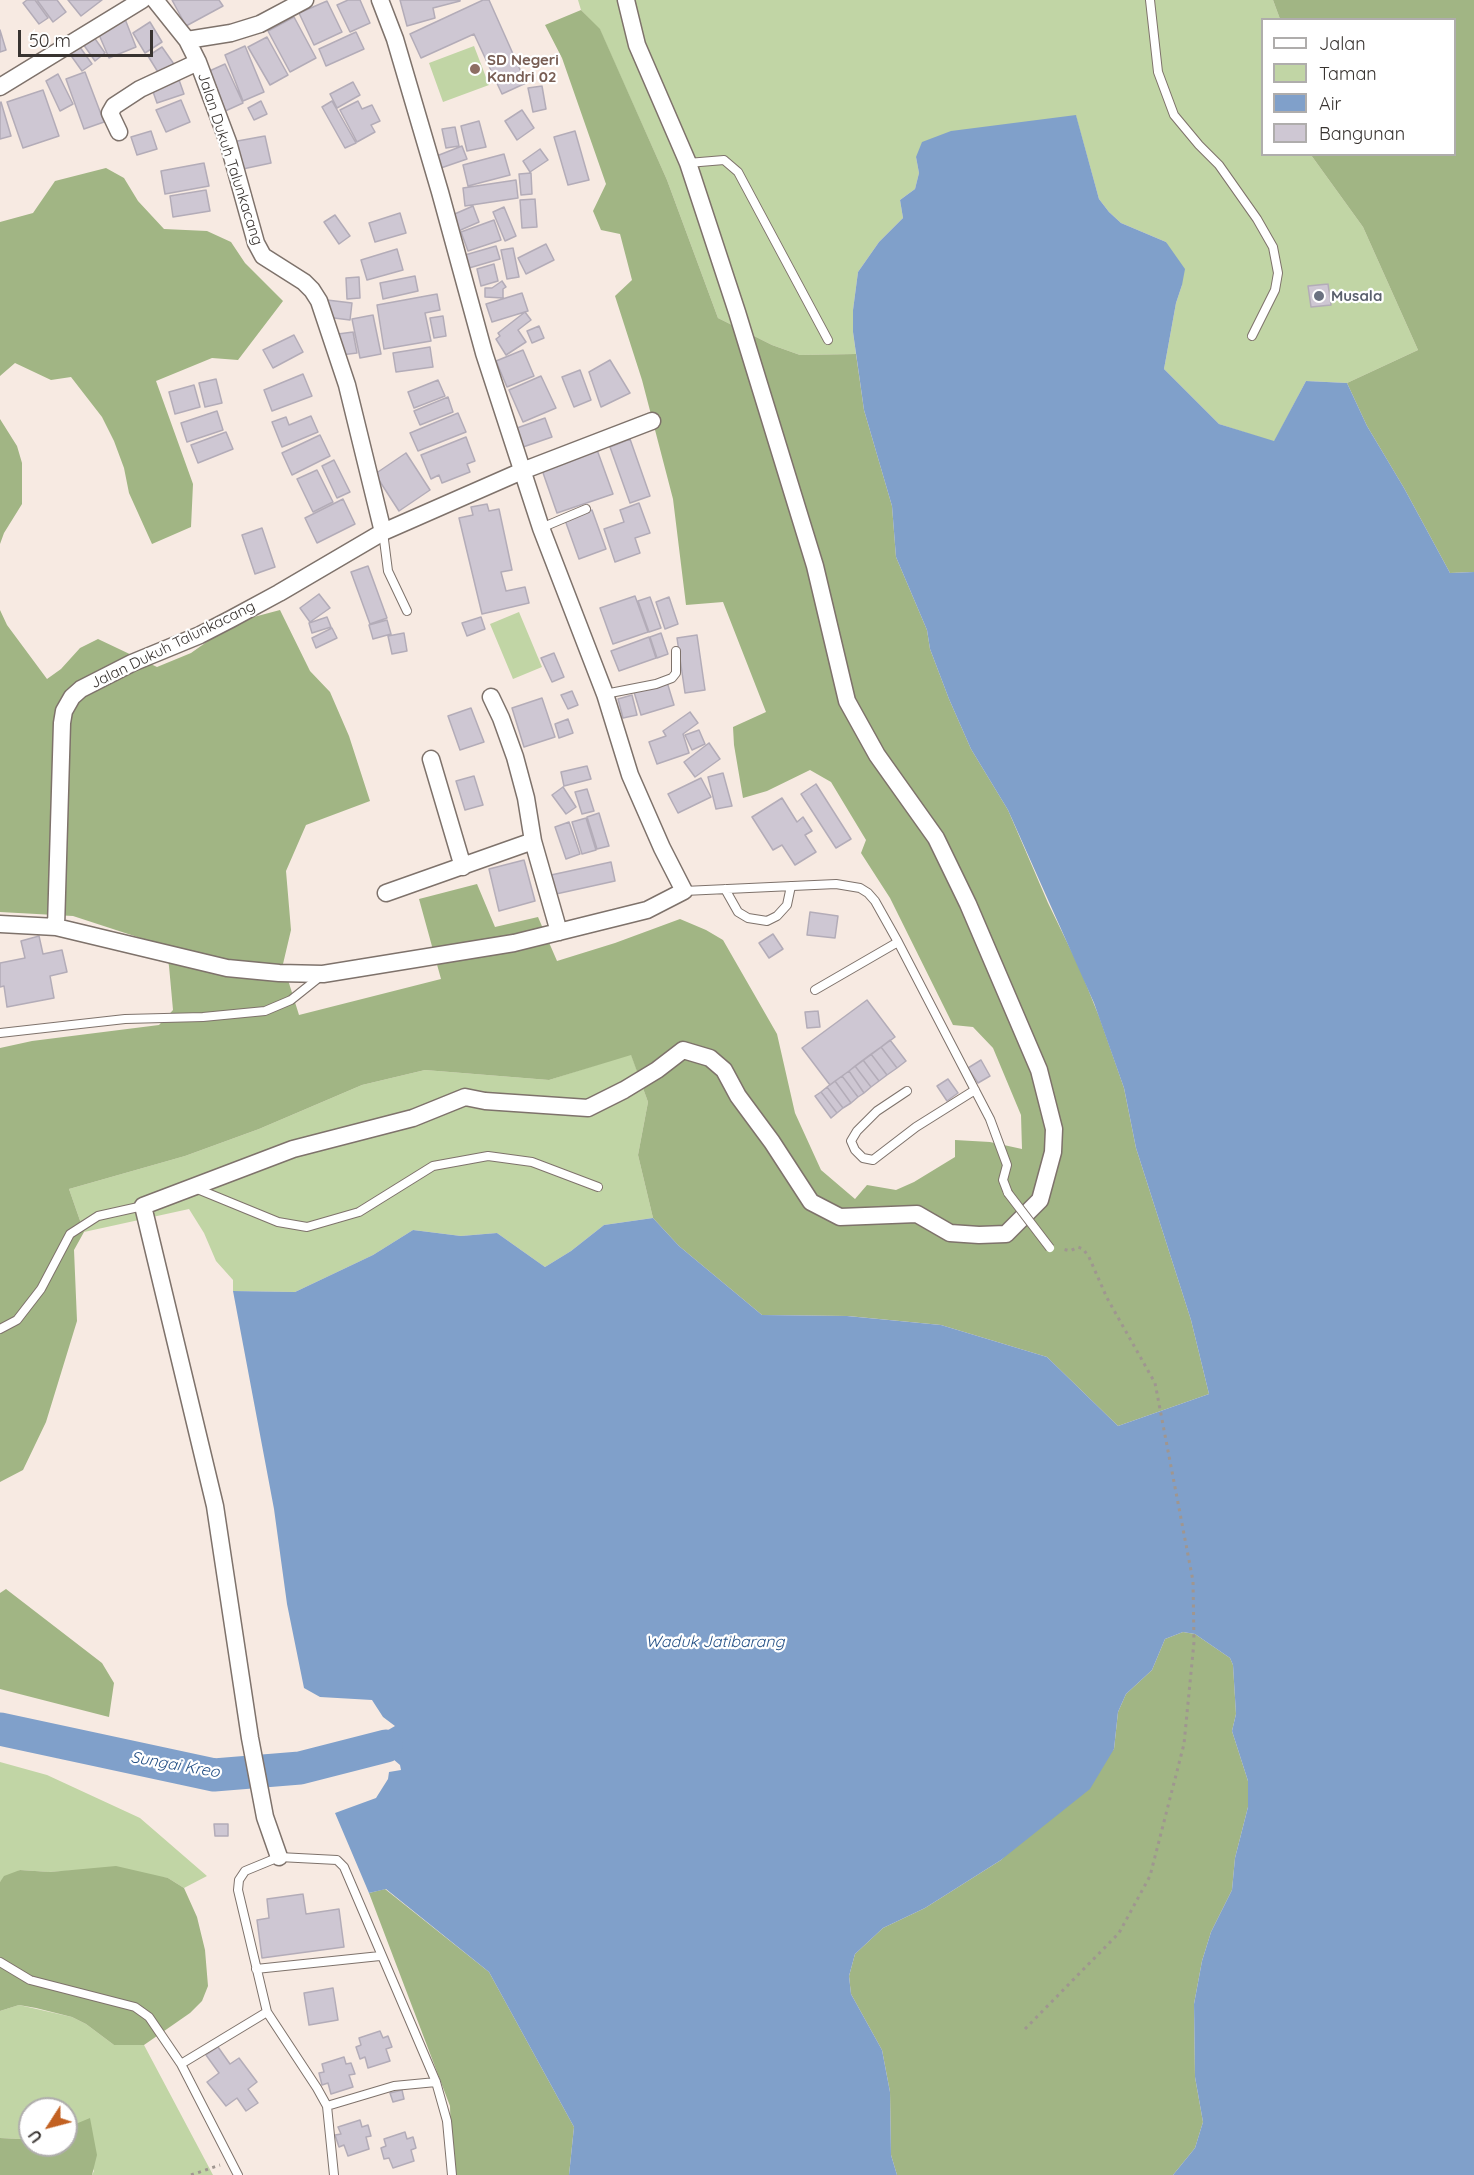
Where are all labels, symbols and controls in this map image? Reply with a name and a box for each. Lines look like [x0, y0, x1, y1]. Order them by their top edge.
scale bar [21, 18, 156, 56]
legend [1261, 18, 1456, 156]
text: 50 m [29, 29, 71, 52]
text: Jalan [1319, 32, 1366, 55]
place label: SD Negeri Kandri 02 [487, 51, 559, 86]
marker: SD Negeri Kandri 02 [468, 62, 482, 76]
text: Taman [1319, 62, 1377, 85]
street label: Jalan Dukuh Talunkacang [194, 70, 266, 248]
text: Air [1319, 92, 1341, 115]
text: Bangunan [1319, 122, 1405, 145]
place label: Musala [1331, 287, 1382, 305]
marker: Musala [1312, 289, 1326, 303]
street label: Jalan Dukuh Talunkacang [88, 597, 258, 693]
water label: Waduk Jatibarang [646, 1632, 784, 1652]
water label: Sungai Kreo [129, 1748, 221, 1782]
north arrow [18, 2097, 78, 2157]
text: U [24, 2126, 46, 2147]

